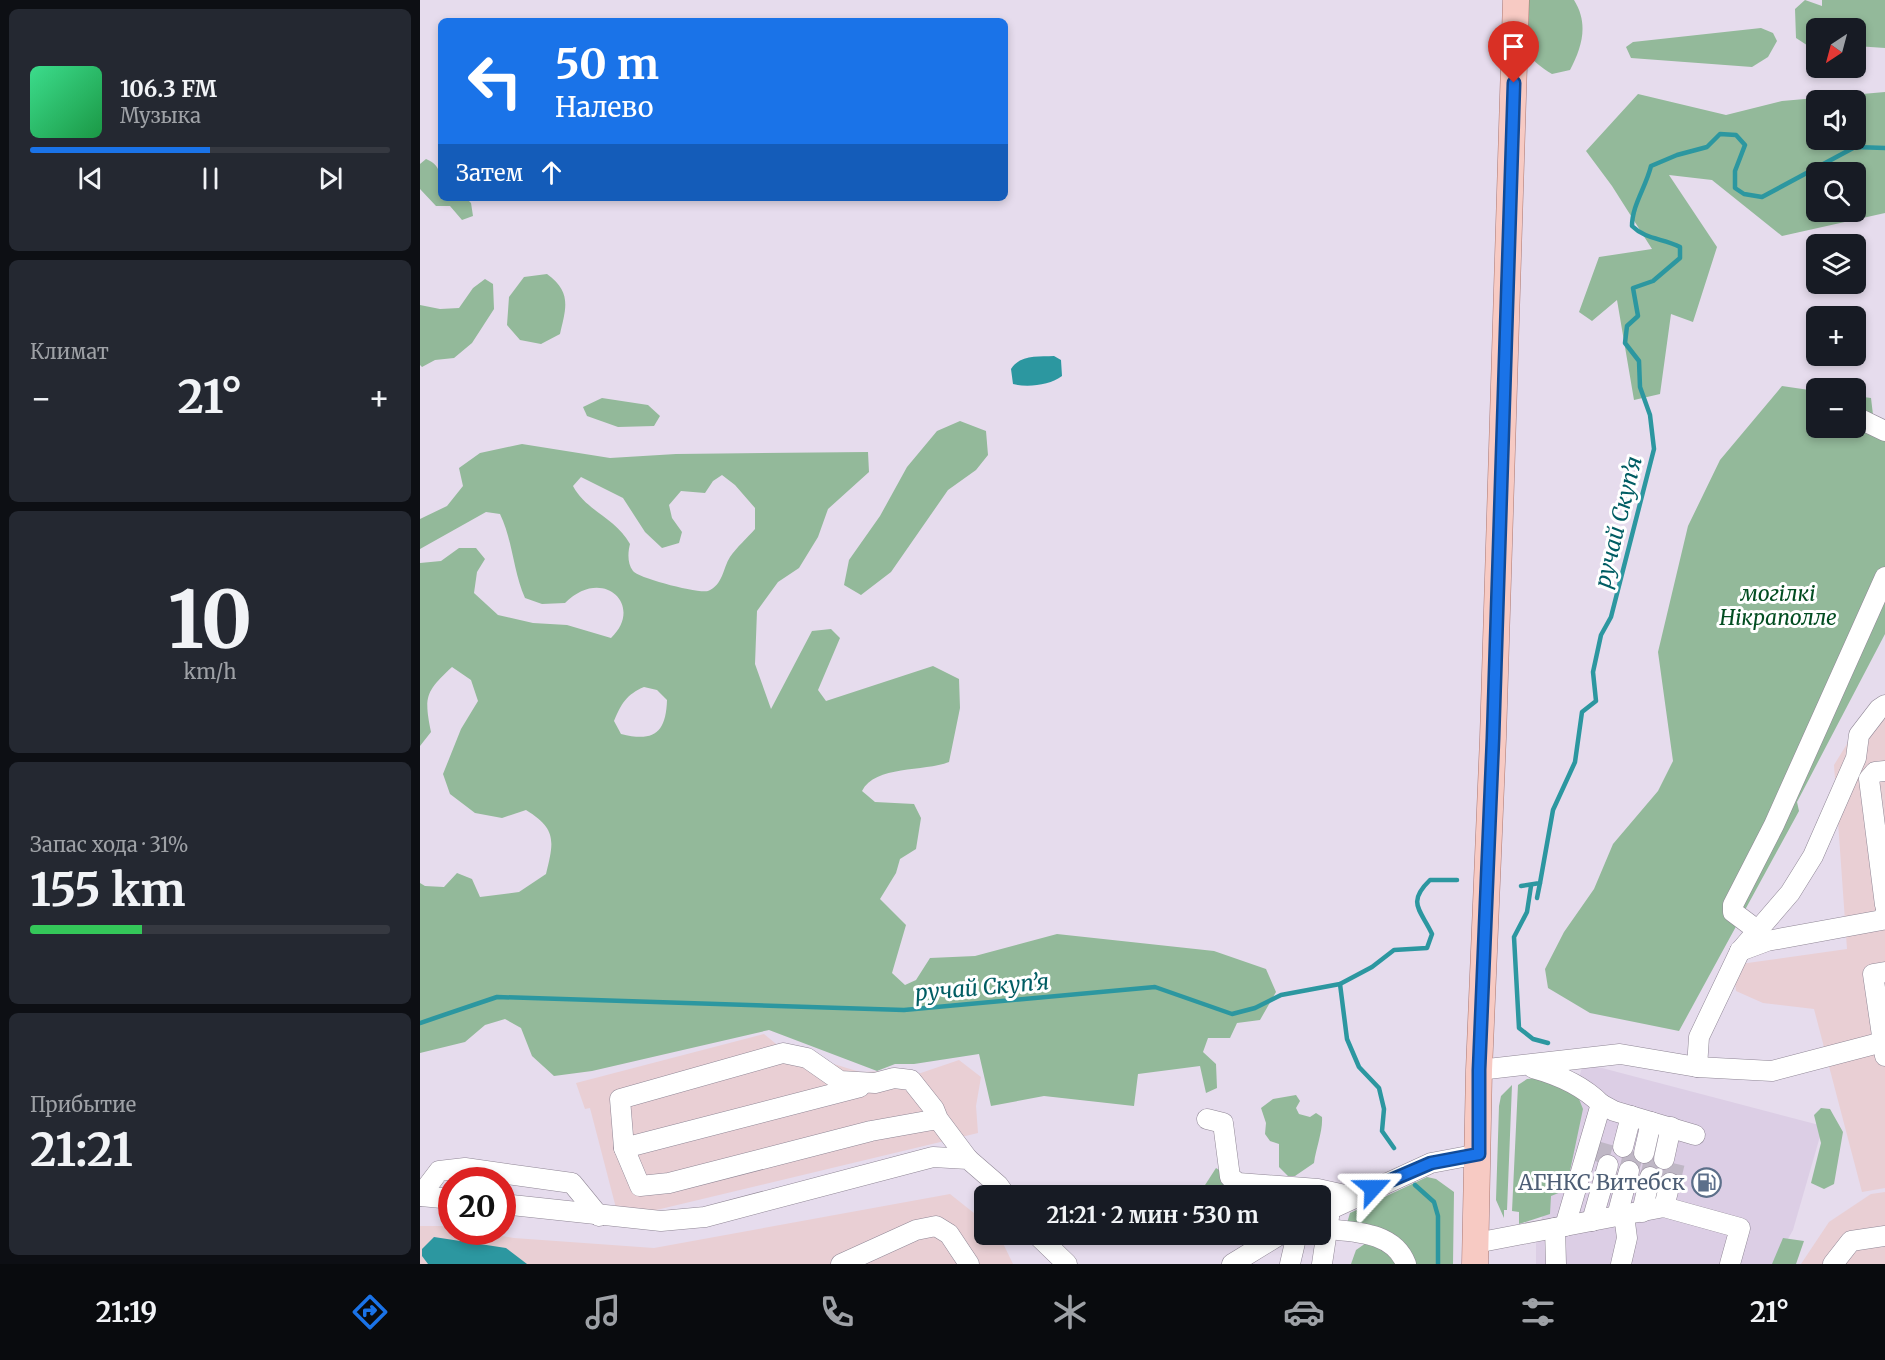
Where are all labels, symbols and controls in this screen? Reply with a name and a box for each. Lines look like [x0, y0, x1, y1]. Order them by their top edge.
north arrow [1806, 18, 1866, 78]
map controls [1806, 18, 1866, 438]
pin [1488, 21, 1539, 83]
icon: arrive [1497, 30, 1530, 63]
text: 50 m [555, 38, 659, 90]
icon: left [456, 42, 534, 120]
text: 106.3 FM [120, 75, 217, 103]
text: Налево [555, 90, 653, 124]
button: sound [1806, 90, 1866, 150]
text: Музыка [120, 103, 201, 128]
icon: ahead [535, 156, 568, 189]
text: Затем [456, 159, 523, 187]
icon: previous [74, 162, 107, 195]
icon: pause [194, 162, 227, 195]
icon: next [314, 162, 347, 195]
button: search [1806, 162, 1866, 222]
button: layers [1806, 234, 1866, 294]
button: + [1806, 306, 1866, 366]
text: Климат [30, 339, 109, 364]
text: 21° [177, 369, 243, 425]
text: − [30, 378, 52, 419]
text: + [368, 378, 390, 419]
button: − [1806, 378, 1866, 438]
water label: ручай Скупʼя [1588, 453, 1648, 591]
text: 10 [168, 571, 252, 669]
park label: могілкі Нікраполле [1719, 580, 1837, 631]
text: km/h [184, 659, 236, 684]
text: Запас хода · 31% [30, 832, 188, 857]
text: 155 km [30, 862, 186, 918]
water label: ручай Скупʼя [914, 967, 1050, 1007]
text: Прибытие [30, 1092, 136, 1117]
text: 21:21 [30, 1122, 133, 1178]
position arrow [1341, 1156, 1405, 1220]
fuel station icon: АГНКС Витебск [1690, 1166, 1722, 1198]
speed limit sign: 20 [438, 1167, 516, 1245]
place label: АГНКС Витебск [1517, 1169, 1685, 1196]
text: 21:21 · 2 мин · 530 m [1046, 1201, 1259, 1229]
icon: directions [349, 1291, 391, 1333]
icon: music [582, 1291, 624, 1333]
icon: phone [816, 1291, 858, 1333]
icon: climate [1049, 1291, 1091, 1333]
icon: car [1283, 1291, 1325, 1333]
icon: filters [1517, 1291, 1559, 1333]
text: 21:19 [96, 1295, 157, 1329]
text: 21° [1750, 1295, 1789, 1329]

